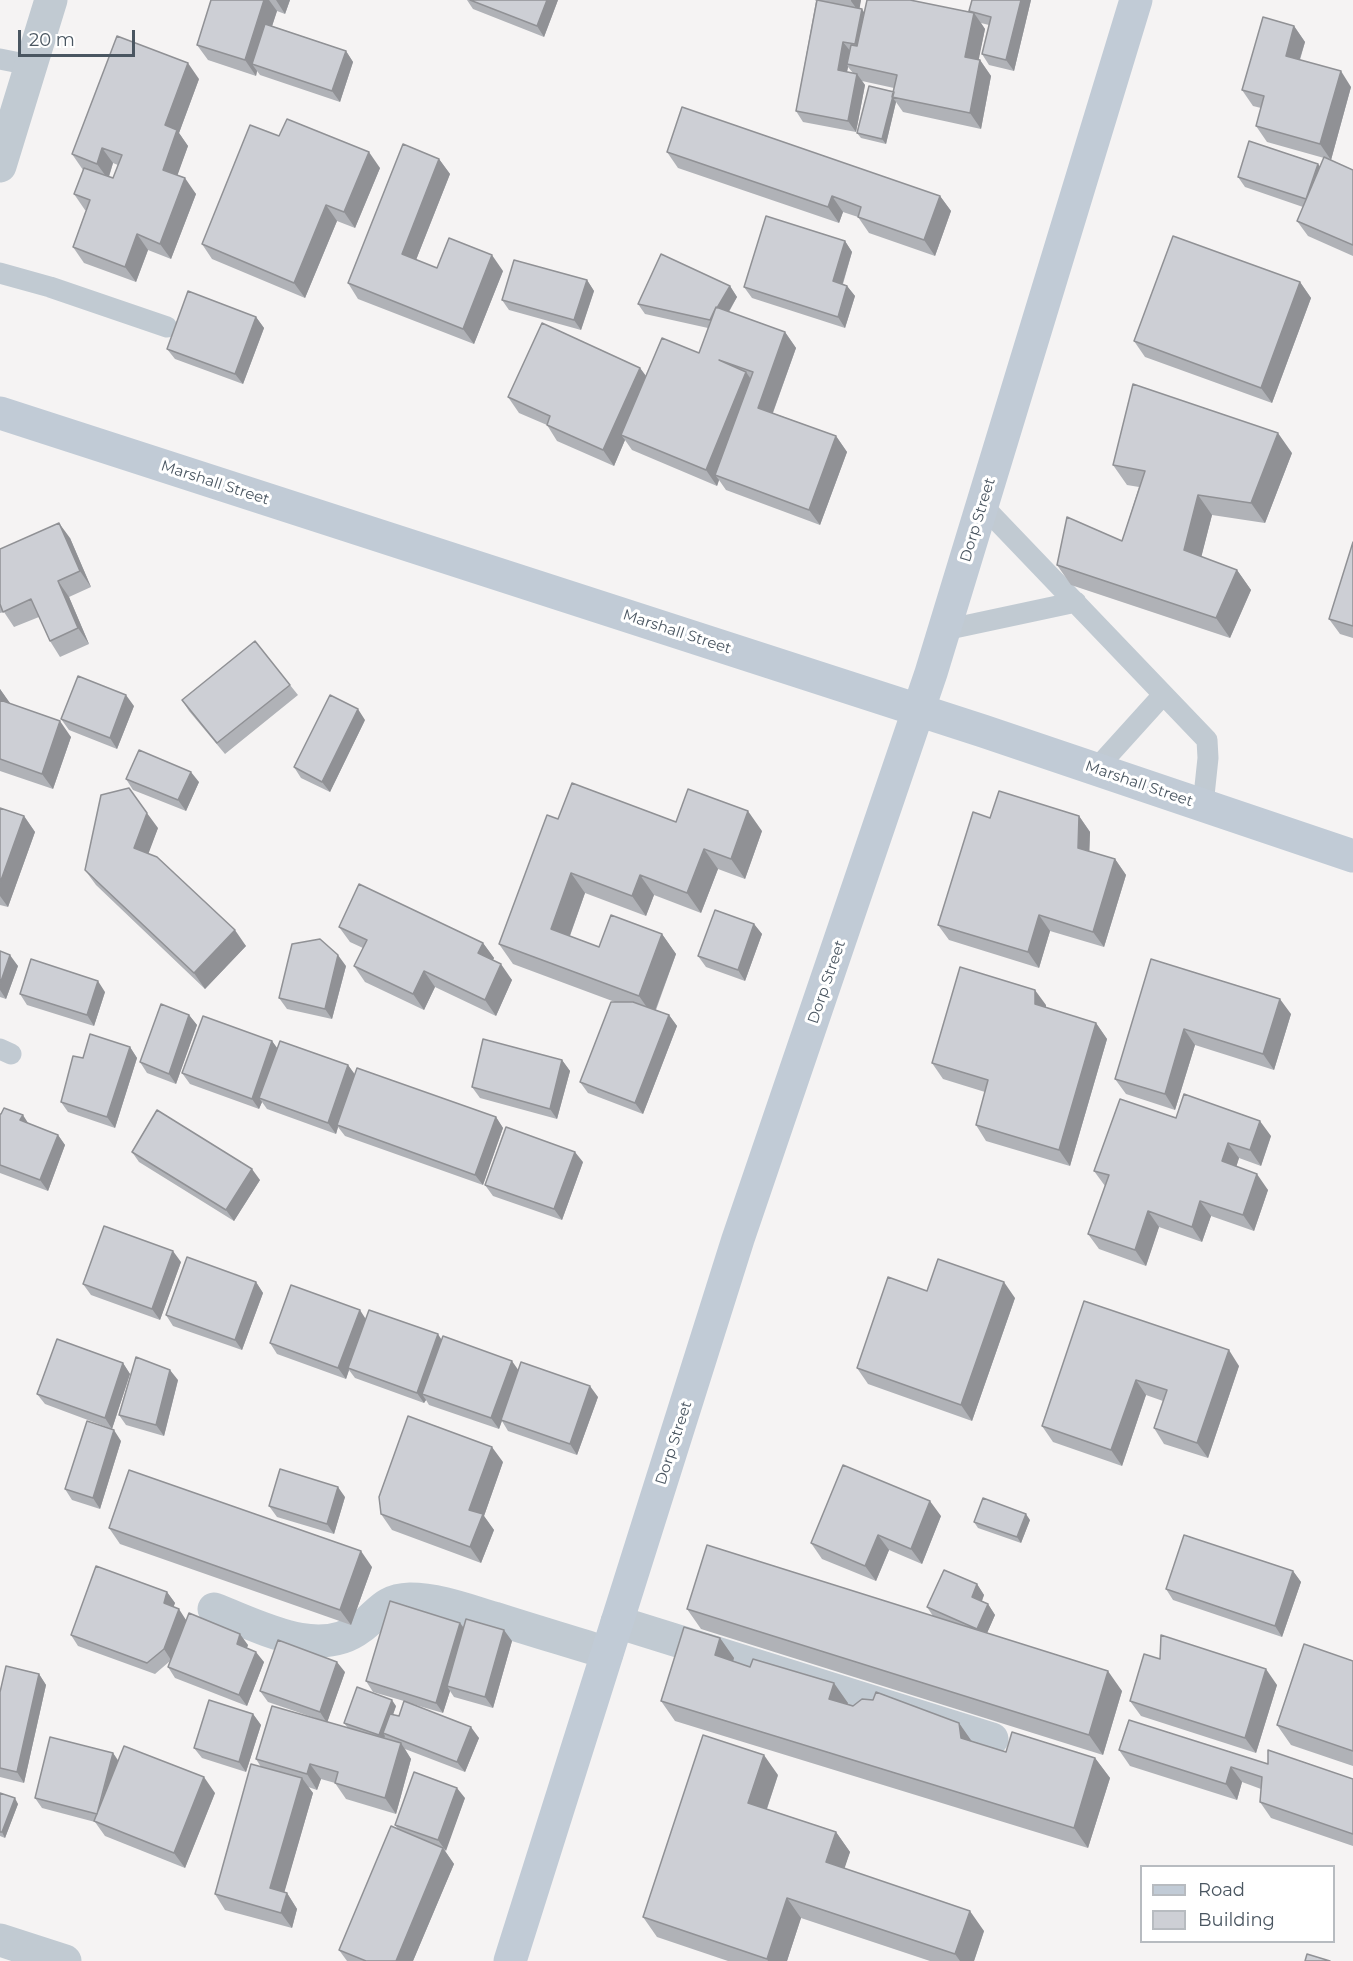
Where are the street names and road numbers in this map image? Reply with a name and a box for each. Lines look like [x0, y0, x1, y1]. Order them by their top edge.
street label: Marshall Street [159, 457, 271, 509]
street label: Dorp Street [957, 476, 999, 564]
street label: Marshall Street [621, 606, 733, 658]
street label: Marshall Street [1083, 757, 1195, 811]
street label: Dorp Street [804, 938, 850, 1026]
street label: Dorp Street [652, 1399, 696, 1487]

